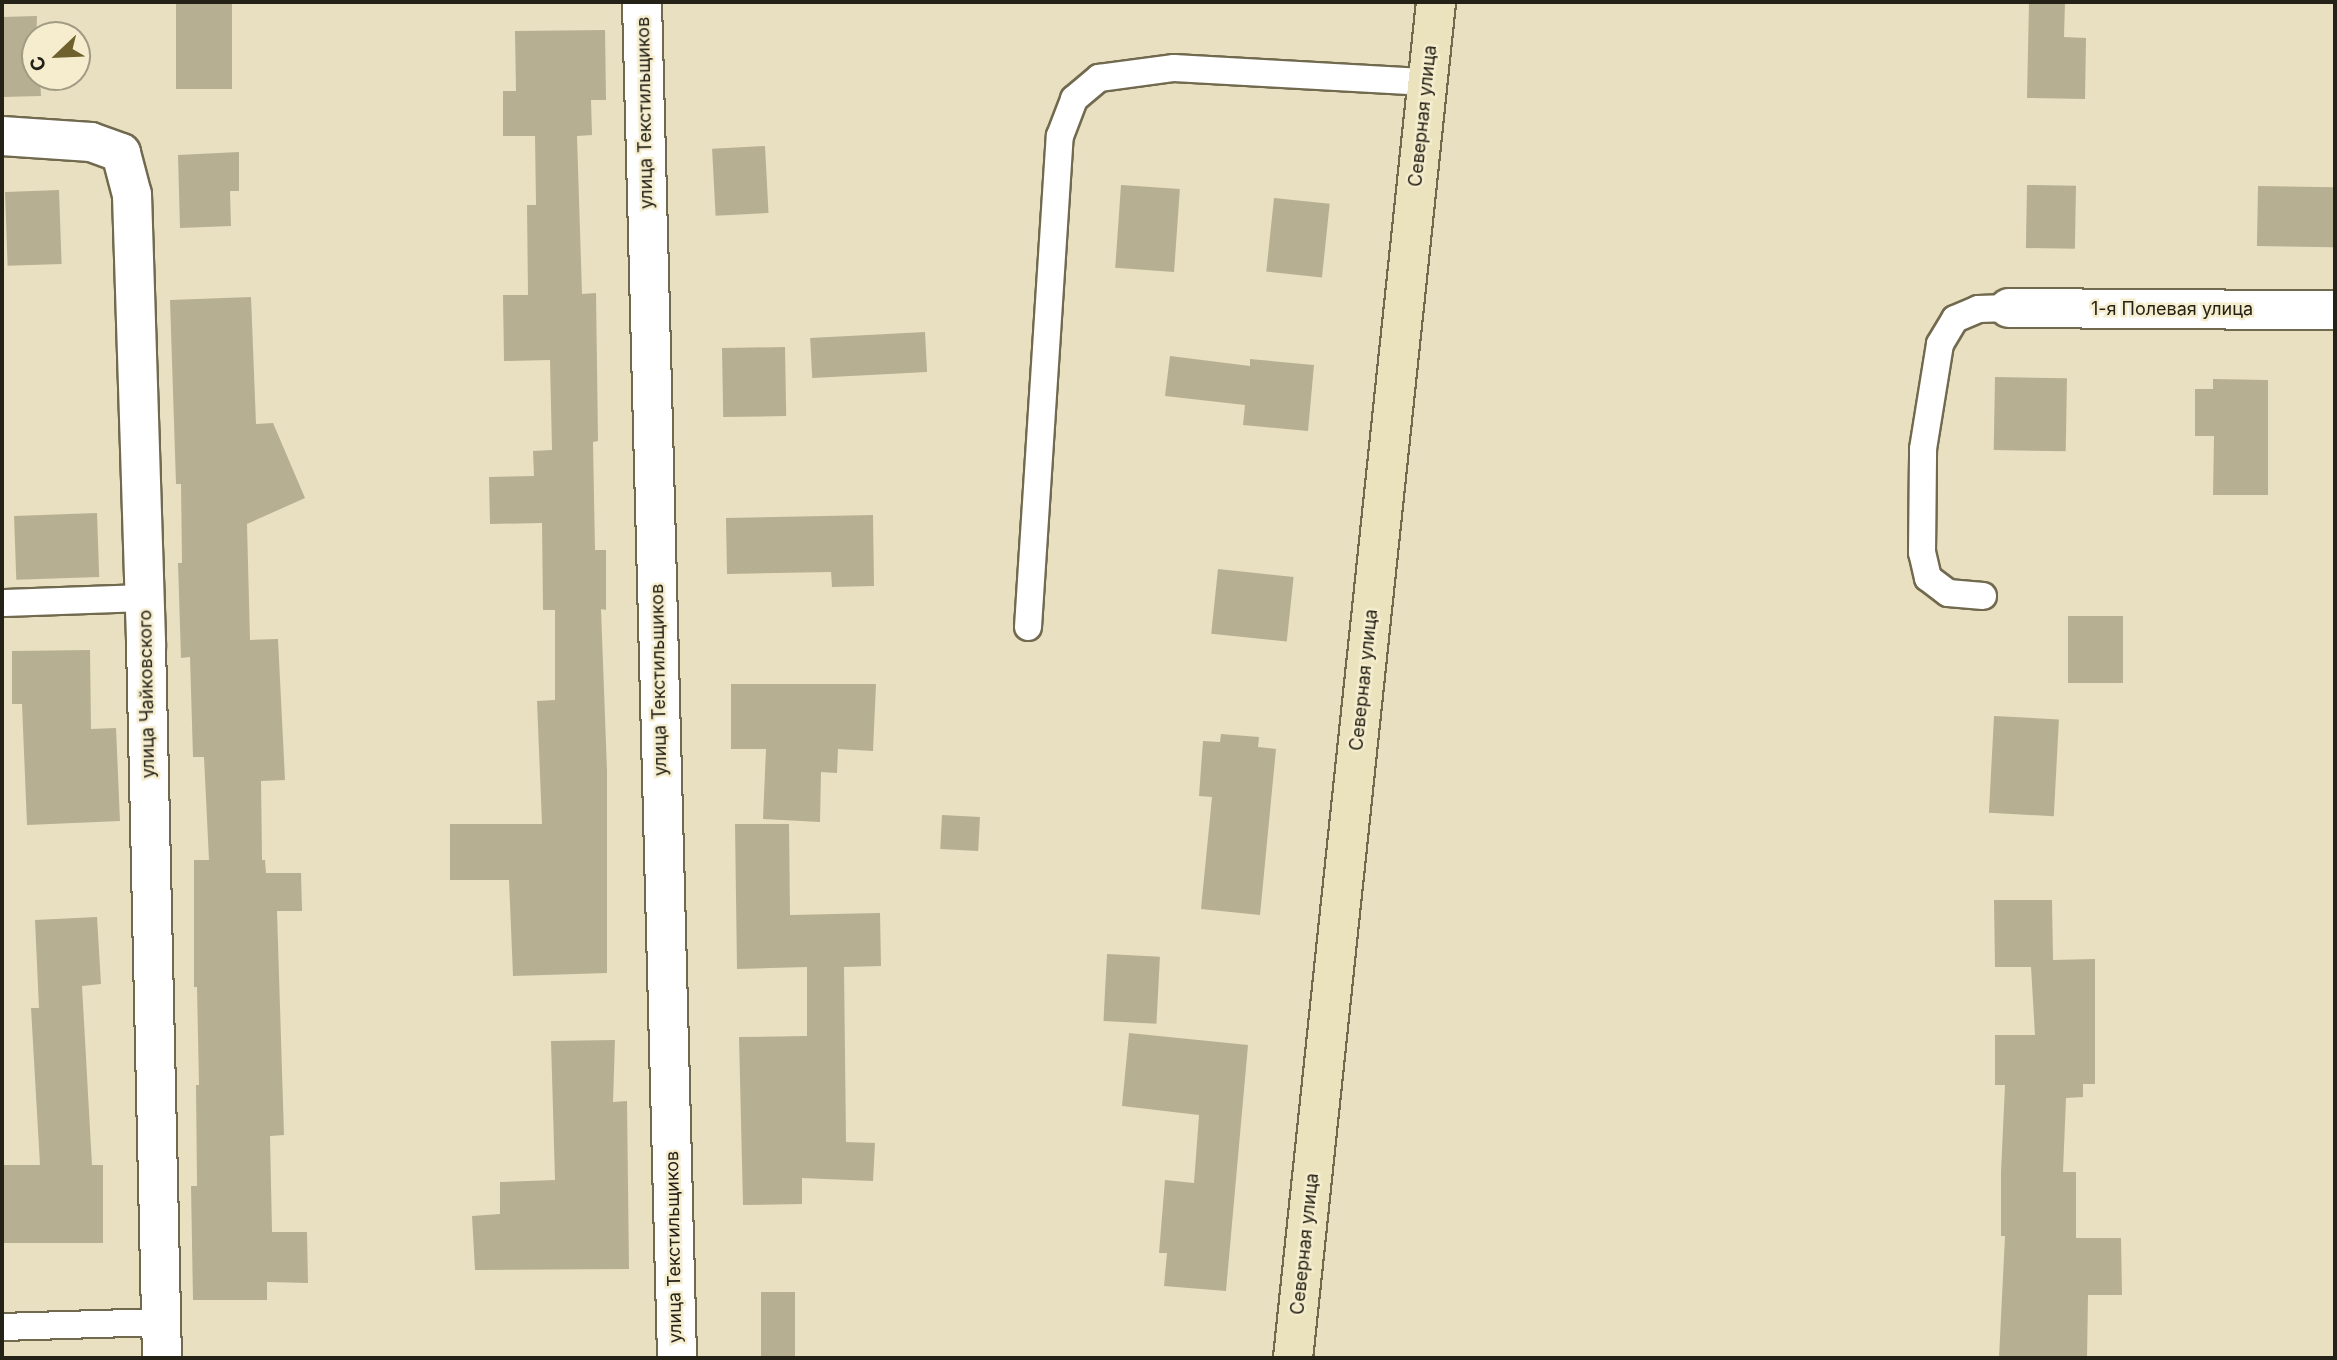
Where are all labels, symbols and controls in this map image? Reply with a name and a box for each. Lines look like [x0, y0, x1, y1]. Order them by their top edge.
street label: улица Текстильщиков [633, 17, 657, 209]
north arrow [21, 21, 91, 91]
street label: Северная улица [1405, 44, 1441, 188]
text: С [25, 53, 51, 75]
street label: 1-я Полевая улица [2091, 298, 2253, 320]
street label: улица Текстильщиков [647, 584, 671, 776]
street label: Северная улица [1346, 608, 1382, 752]
street label: улица Чайковского [135, 609, 159, 779]
street label: улица Текстильщиков [662, 1151, 686, 1343]
street label: Северная улица [1287, 1172, 1323, 1316]

